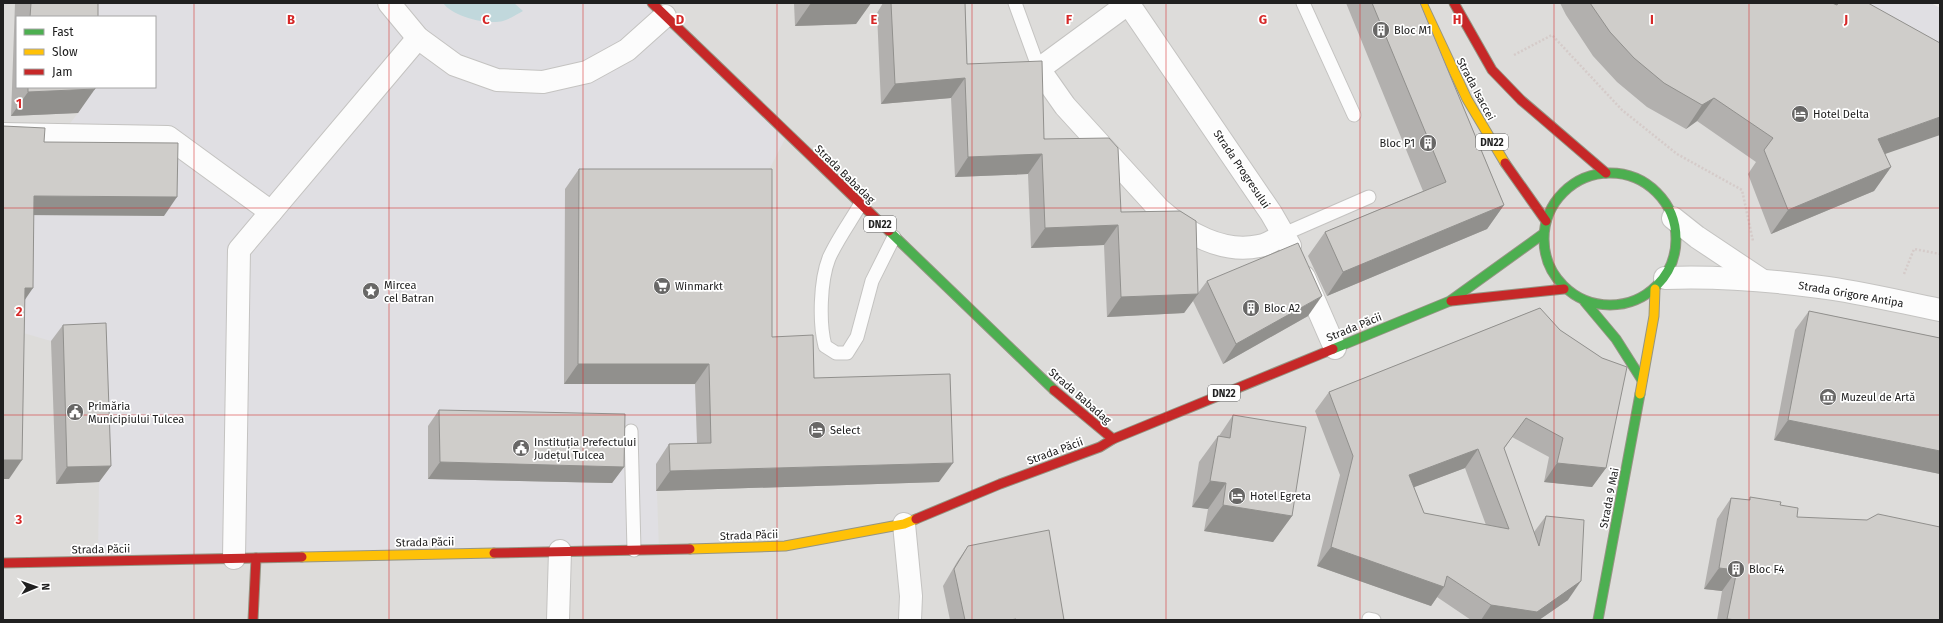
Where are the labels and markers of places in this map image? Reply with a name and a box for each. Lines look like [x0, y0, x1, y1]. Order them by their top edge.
building icon: Bloc M1 [1371, 20, 1391, 40]
place label: Bloc M1 [1394, 24, 1432, 37]
hotel icon: Hotel Delta [1790, 104, 1810, 124]
place label: Hotel Delta [1813, 108, 1869, 121]
building icon: Bloc P1 [1418, 133, 1438, 153]
place label: Bloc P1 [1380, 137, 1415, 150]
supermarket icon: Winmarkt [652, 276, 672, 296]
place label: Mircea cel Batran [384, 279, 434, 305]
place label: Winmarkt [675, 280, 723, 293]
place icon: Mircea cel Batran [361, 281, 381, 301]
building icon: Bloc A2 [1241, 298, 1261, 318]
place label: Bloc A2 [1264, 302, 1300, 315]
museum icon: Muzeul de Artă [1818, 387, 1838, 407]
place label: Muzeul de Artă [1841, 391, 1915, 404]
place label: Primăria Municipiului Tulcea [88, 400, 184, 426]
public building icon: Primăria Municipiului Tulcea [65, 402, 85, 422]
hotel icon: Select [807, 420, 827, 440]
place label: Select [830, 424, 860, 437]
place label: Instituția Prefectului Județul Tulcea [534, 436, 636, 462]
public building icon: Instituția Prefectului Județul Tulcea [511, 438, 531, 458]
hotel icon: Hotel Egreta [1227, 486, 1247, 506]
place label: Hotel Egreta [1250, 490, 1311, 503]
building icon: Bloc F4 [1726, 559, 1746, 579]
place label: Bloc F4 [1749, 563, 1784, 576]

